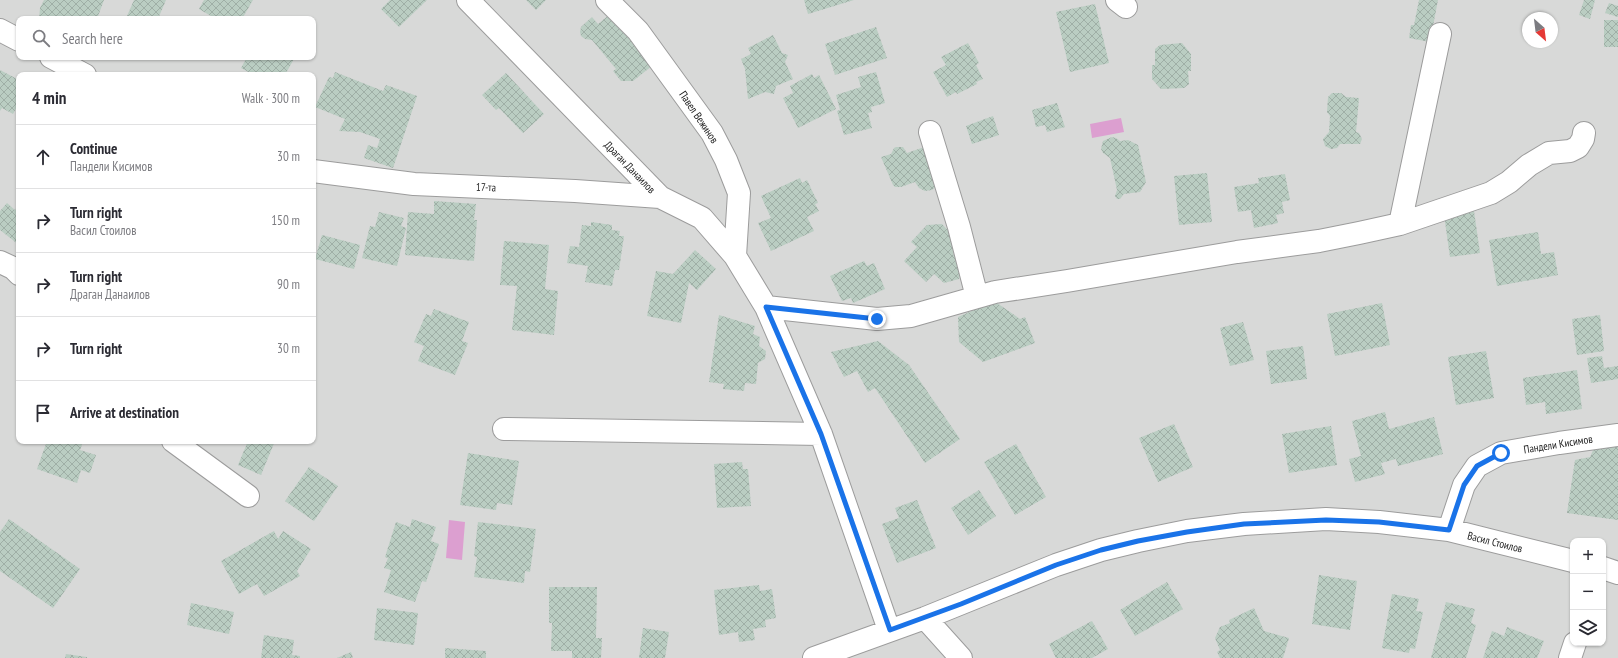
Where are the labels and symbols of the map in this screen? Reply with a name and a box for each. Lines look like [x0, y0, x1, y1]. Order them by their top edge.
north arrow [1522, 12, 1558, 48]
street label: Павел Вежинов [676, 88, 722, 146]
street label: Драган Данаилов [601, 138, 659, 197]
street label: 17-та [476, 180, 496, 194]
route end [868, 310, 886, 328]
street label: Пандели Кисимов [1522, 432, 1594, 456]
route start [1492, 444, 1510, 462]
street label: Васил Стоилов [1466, 528, 1525, 556]

